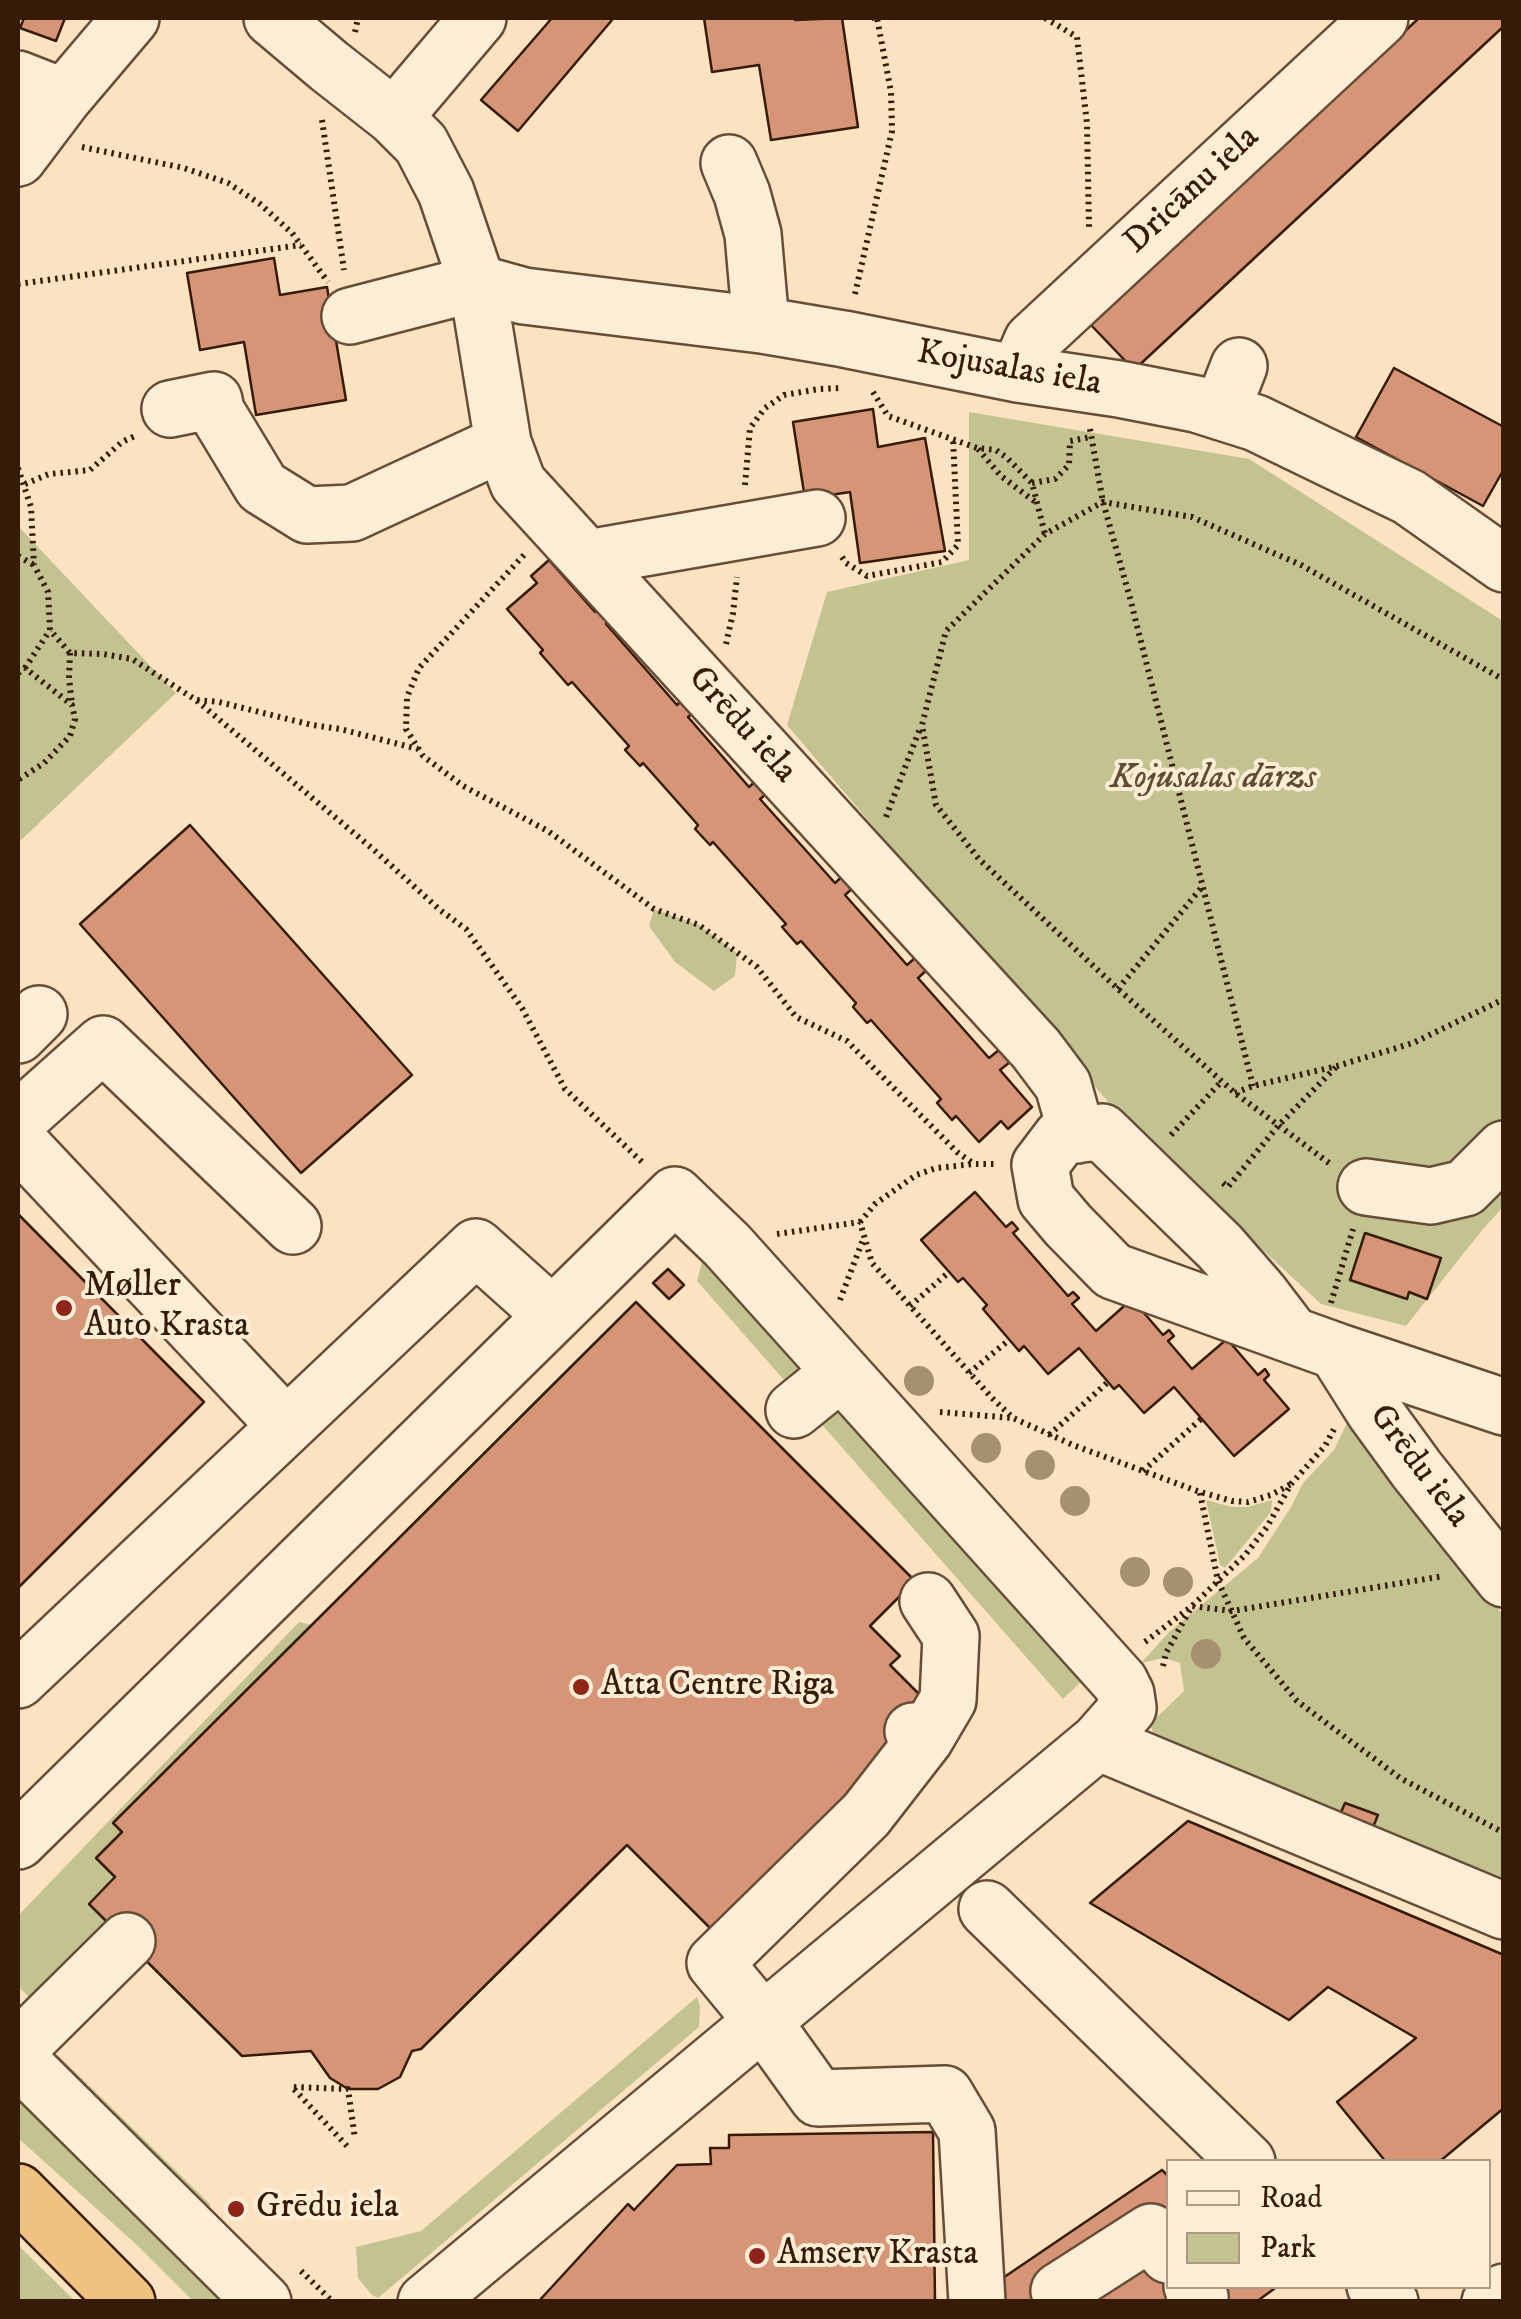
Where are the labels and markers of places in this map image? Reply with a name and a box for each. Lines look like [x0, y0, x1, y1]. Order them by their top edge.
place label: Møller Auto Krasta [84, 1267, 249, 1349]
marker: Møller Auto Krasta [53, 1297, 75, 1319]
place label: Atta Centre Riga [601, 1666, 834, 1708]
marker: Atta Centre Riga [570, 1676, 592, 1698]
place label: Grēdu iela [256, 2188, 399, 2230]
marker: Grēdu iela [225, 2198, 247, 2220]
place label: Amserv Krasta [777, 2235, 978, 2277]
marker: Amserv Krasta [746, 2245, 768, 2267]

